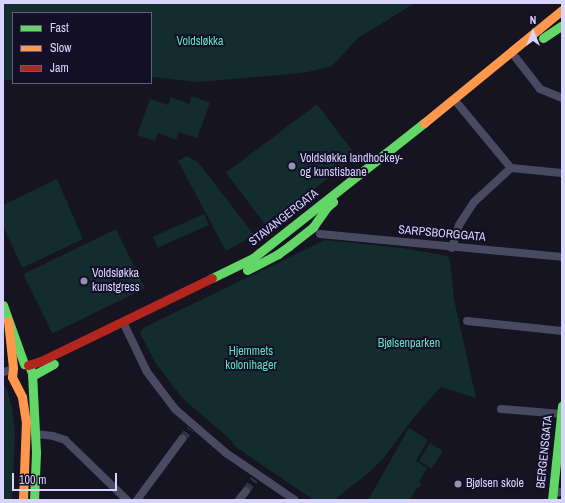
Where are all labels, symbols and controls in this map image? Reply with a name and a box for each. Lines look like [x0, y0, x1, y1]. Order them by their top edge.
legend [12, 12, 152, 84]
north arrow [513, 12, 553, 52]
text: N [530, 13, 536, 27]
text: Fast [50, 20, 69, 36]
park label: Voldsløkka [176, 35, 224, 49]
text: Slow [50, 40, 71, 56]
text: Jam [50, 60, 69, 76]
place label: Voldsløkka landhockey- og kunstisbane [300, 152, 403, 180]
marker: Voldsløkka landhockey- og kunstisbane [287, 161, 297, 171]
street label: STAVANGERGATA [247, 187, 321, 249]
street label: SARPSBORGGATA [398, 223, 486, 245]
place label: Voldsløkka kunstgress [92, 267, 140, 295]
marker: Voldsløkka kunstgress [79, 276, 89, 286]
park label: Bjølsenparken [378, 337, 440, 351]
park label: Hjemmets kolonihager [225, 345, 277, 373]
street label: BERGENSGATA [534, 415, 556, 489]
scale bar [14, 465, 119, 491]
text: 100 m [19, 472, 46, 488]
place label: Bjølsen skole [466, 477, 524, 491]
marker: Bjølsen skole [453, 479, 463, 489]

